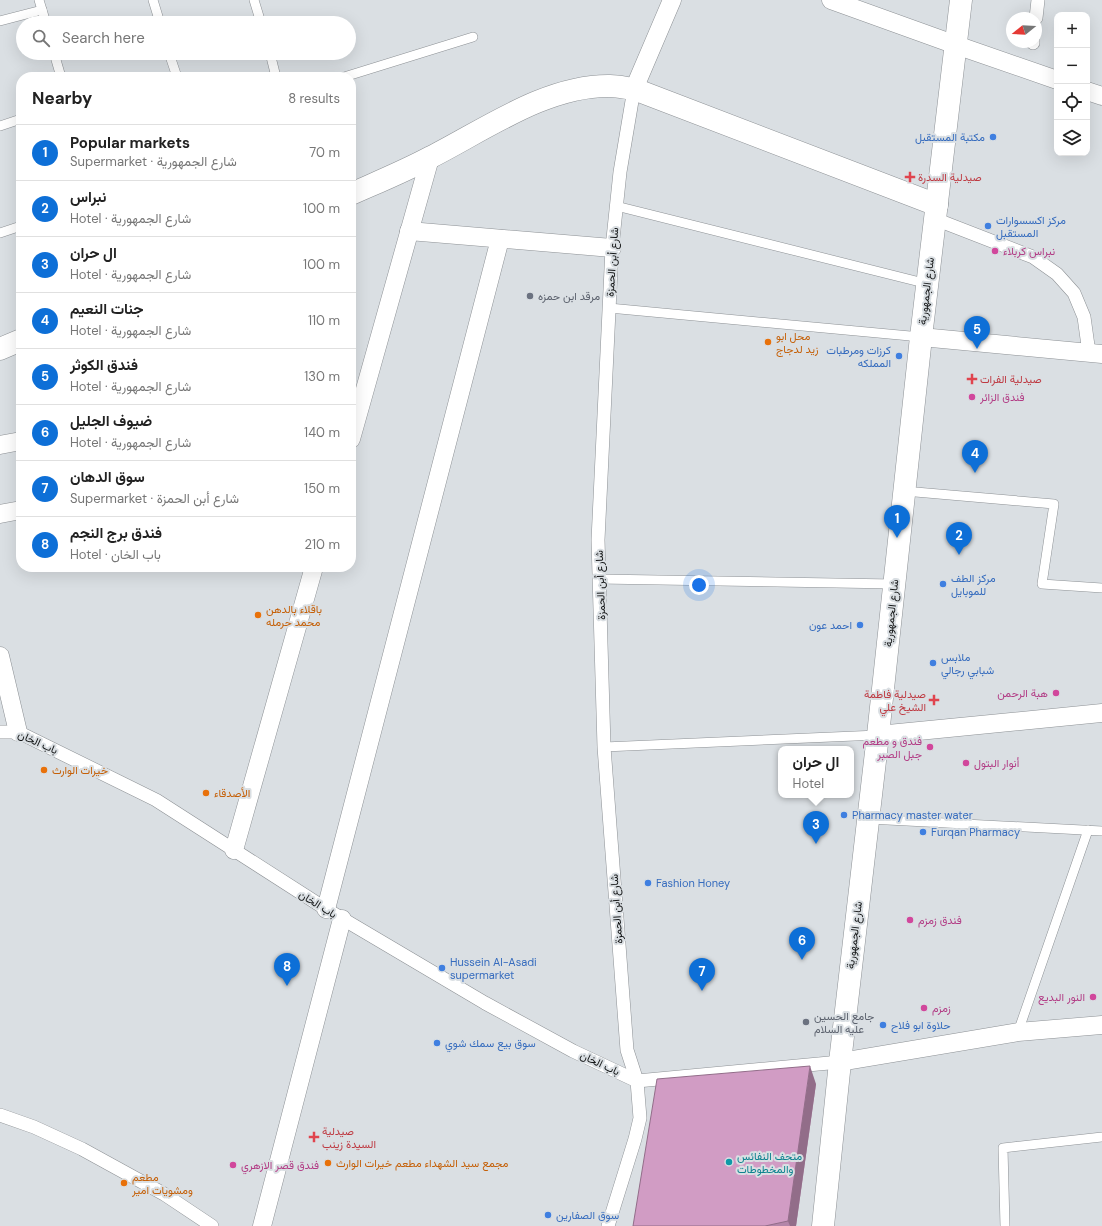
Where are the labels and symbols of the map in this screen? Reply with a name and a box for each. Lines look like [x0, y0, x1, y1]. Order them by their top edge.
north arrow [1006, 12, 1042, 48]
place label: مكتبة المستقبل [915, 130, 985, 144]
marker: مكتبة المستقبل [988, 132, 998, 142]
place label: صيدلية السدرة [918, 170, 982, 184]
marker: صيدلية السدرة [905, 172, 915, 182]
place label: مركز اكسسوارات المستقبل [996, 213, 1066, 240]
marker: مركز اكسسوارات المستقبل [983, 221, 993, 231]
street label: شارع أبن الحمزة [603, 226, 622, 297]
place label: نبراس كربلاء [1003, 244, 1055, 258]
marker: نبراس كربلاء [990, 246, 1000, 256]
street label: شارع الجمهورية [915, 256, 938, 326]
place label: مرقد ابن حمزه [538, 289, 600, 303]
marker: مرقد ابن حمزه [525, 291, 535, 301]
pin: 5 [964, 316, 990, 349]
place label: محل ابو زيد لدجاج [776, 329, 819, 357]
marker: محل ابو زيد لدجاج [763, 337, 773, 347]
place label: كرزات ومرطبات المملكه [826, 343, 891, 370]
marker: كرزات ومرطبات المملكه [894, 351, 904, 361]
place label: صيدلية الفرات [980, 372, 1042, 386]
marker: صيدلية الفرات [967, 374, 977, 384]
place label: فندق الزائر [979, 390, 1025, 404]
marker: فندق الزائر [967, 392, 977, 402]
pin: 4 [962, 440, 988, 473]
pin: 1 [884, 505, 910, 538]
pin: 2 [946, 522, 972, 555]
street label: شارع أبن الحمزة [592, 550, 609, 620]
place label: مركز الطف للموبايل [951, 571, 996, 598]
your location [689, 575, 709, 595]
street label: شارع الجمهورية [880, 578, 903, 648]
marker: مركز الطف للموبايل [938, 579, 948, 589]
place label: باقلاء بالدهن محمد حرمله [266, 602, 322, 629]
marker: باقلاء بالدهن محمد حرمله [253, 610, 263, 620]
place label: احمد عون [809, 618, 852, 632]
marker: احمد عون [855, 620, 865, 630]
place label: ملابس شبابي رجالي [941, 650, 994, 680]
marker: ملابس شبابي رجالي [928, 658, 938, 668]
place label: هبة الرحمن [997, 686, 1048, 700]
place label: صيدلية فاطمة الشيخ علي [864, 687, 926, 717]
marker: هبة الرحمن [1051, 688, 1061, 698]
marker: صيدلية فاطمة الشيخ علي [929, 695, 939, 705]
street label: باب الخان [16, 727, 60, 757]
place label: فندق و مطعم جبل الصبر [863, 734, 922, 761]
marker: فندق و مطعم جبل الصبر [925, 742, 935, 752]
place label: أنوار البتول [974, 756, 1020, 770]
marker: أنوار البتول [961, 758, 971, 768]
place label: خيرات الوارث [52, 763, 108, 777]
marker: خيرات الوارث [39, 765, 49, 775]
place label: الأصدقاء [214, 786, 250, 800]
marker: الأصدقاء [201, 788, 211, 798]
place label: Pharmacy master water [852, 808, 973, 822]
marker: Pharmacy master water [839, 810, 849, 820]
pin: 3 [803, 811, 829, 844]
place label: Furqan Pharmacy [931, 825, 1020, 839]
marker: Furqan Pharmacy [918, 827, 928, 837]
street label: شارع أبن الحمزة [607, 873, 626, 944]
place label: Fashion Honey [656, 876, 730, 890]
marker: Fashion Honey [643, 878, 653, 888]
street label: باب الخان [296, 887, 340, 921]
street label: شارع الجمهورية [843, 900, 866, 970]
place label: فندق زمزم [918, 913, 962, 928]
marker: فندق زمزم [905, 915, 915, 925]
pin: 6 [789, 927, 815, 960]
pin: 8 [274, 953, 300, 986]
place label: Hussein Al-Asadi supermarket [450, 955, 537, 982]
pin: 7 [689, 958, 715, 991]
marker: Hussein Al-Asadi supermarket [437, 963, 447, 973]
place label: النور البديع [1038, 990, 1085, 1005]
marker: النور البديع [1088, 992, 1098, 1002]
place label: زمزم [932, 1001, 951, 1016]
marker: زمزم [919, 1003, 929, 1013]
place label: جامع الحسين عليه السلام [814, 1009, 874, 1037]
marker: جامع الحسين عليه السلام [801, 1017, 811, 1027]
place label: حلاوة ابو فلاح [891, 1018, 951, 1033]
marker: حلاوة ابو فلاح [878, 1020, 888, 1030]
place label: سوق بيع سمك شوي [445, 1036, 536, 1053]
marker: سوق بيع سمك شوي [432, 1038, 442, 1048]
street label: باب الخان [578, 1048, 622, 1078]
place label: صيدلية السيدة زينب [322, 1124, 376, 1151]
marker: صيدلية السيدة زينب [309, 1132, 319, 1142]
place label: متحف النفائس والمخطوطات [737, 1149, 802, 1176]
place label: مجمع سيد الشهداء مطعم خيرات الوارث [336, 1156, 509, 1171]
marker: متحف النفائس والمخطوطات [724, 1157, 734, 1167]
place label: فندق قصر الازهري [241, 1158, 319, 1175]
marker: مجمع سيد الشهداء مطعم خيرات الوارث [323, 1158, 333, 1168]
marker: فندق قصر الازهري [228, 1160, 238, 1170]
place label: مطعم ومشويات امير [131, 1170, 193, 1197]
marker: مطعم ومشويات امير [119, 1178, 129, 1188]
place label: سوق الصفارين [556, 1208, 619, 1222]
marker: سوق الصفارين [543, 1210, 553, 1220]

